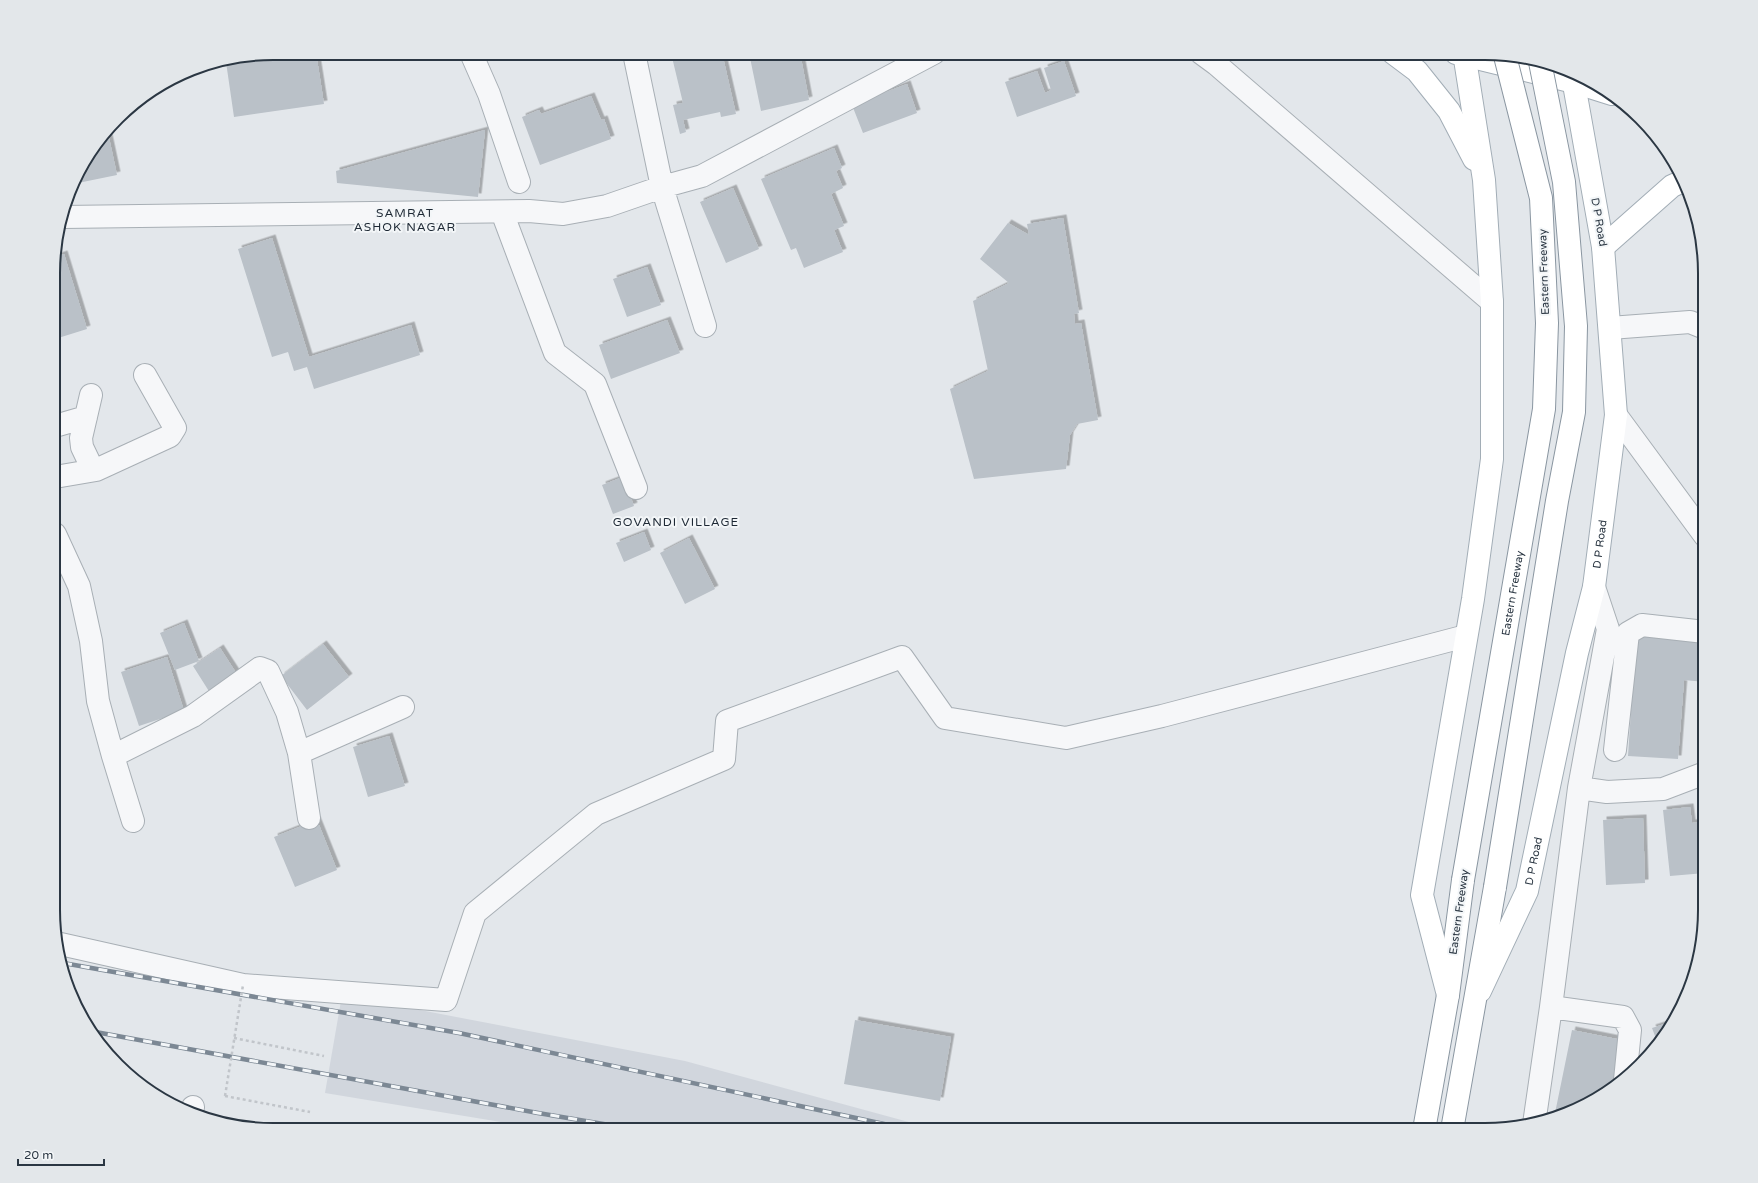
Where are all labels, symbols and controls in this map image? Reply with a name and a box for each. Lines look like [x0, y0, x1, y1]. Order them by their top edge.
street label: D P Road [1588, 197, 1610, 247]
district label: SAMRAT ASHOK NAGAR [354, 206, 456, 234]
street label: Eastern Freeway [1536, 229, 1552, 315]
district label: GOVANDI VILLAGE [613, 515, 739, 529]
street label: D P Road [1590, 519, 1609, 569]
street label: Eastern Freeway [1499, 550, 1526, 637]
street label: D P Road [1522, 836, 1545, 887]
street label: Eastern Freeway [1447, 868, 1471, 955]
scale bar [18, 1141, 104, 1167]
text: 20 m [24, 1148, 53, 1162]

